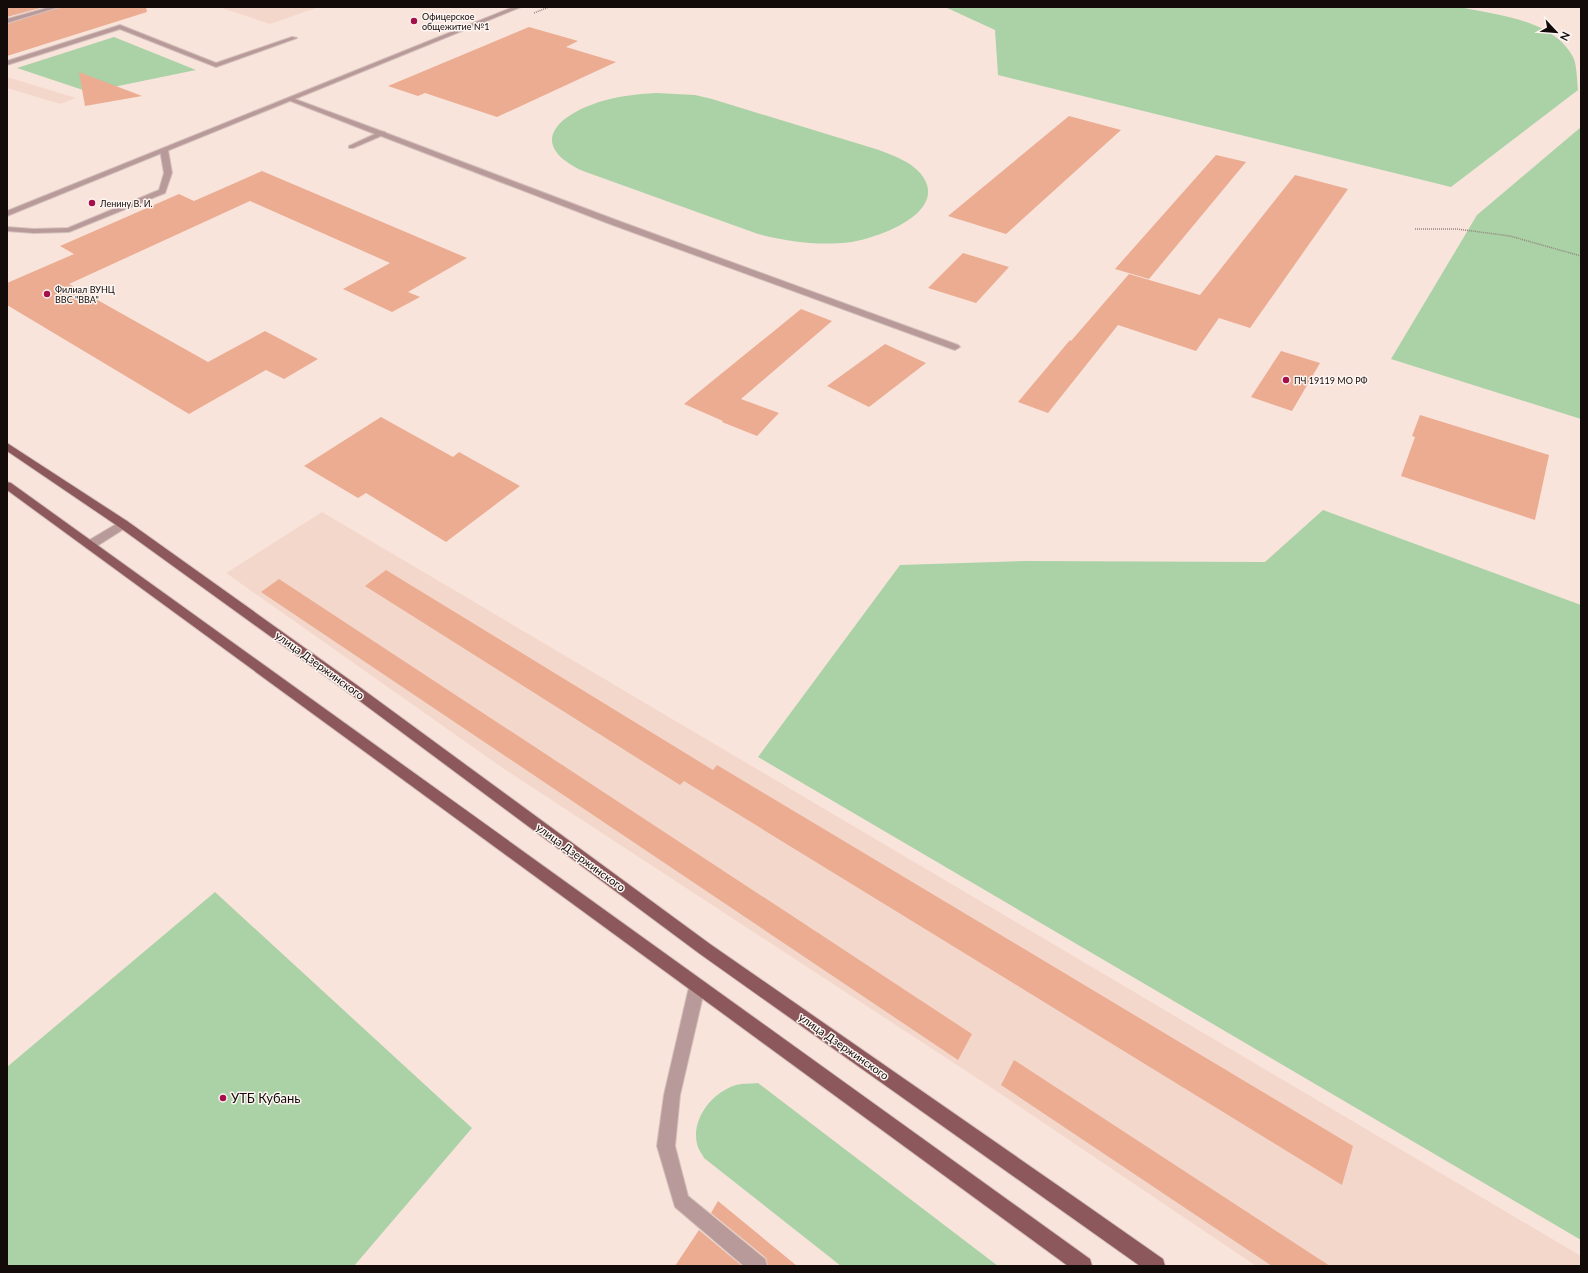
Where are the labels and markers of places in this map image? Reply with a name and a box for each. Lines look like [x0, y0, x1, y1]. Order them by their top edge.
place label: Офицерское общежитие №1 [422, 11, 489, 32]
marker: Офицерское общежитие №1 [409, 16, 419, 26]
marker: Ленину В. И. [87, 198, 97, 208]
place label: Ленину В. И. [99, 198, 153, 209]
place label: Филиал ВУНЦ ВВС "ВВА" [55, 284, 115, 305]
marker: Филиал ВУНЦ ВВС "ВВА" [42, 289, 52, 299]
marker: ПЧ 19119 МО РФ [1281, 375, 1291, 385]
place label: ПЧ 19119 МО РФ [1294, 375, 1368, 386]
place label: УТБ Кубань [231, 1090, 301, 1106]
marker: УТБ Кубань [218, 1093, 228, 1103]

